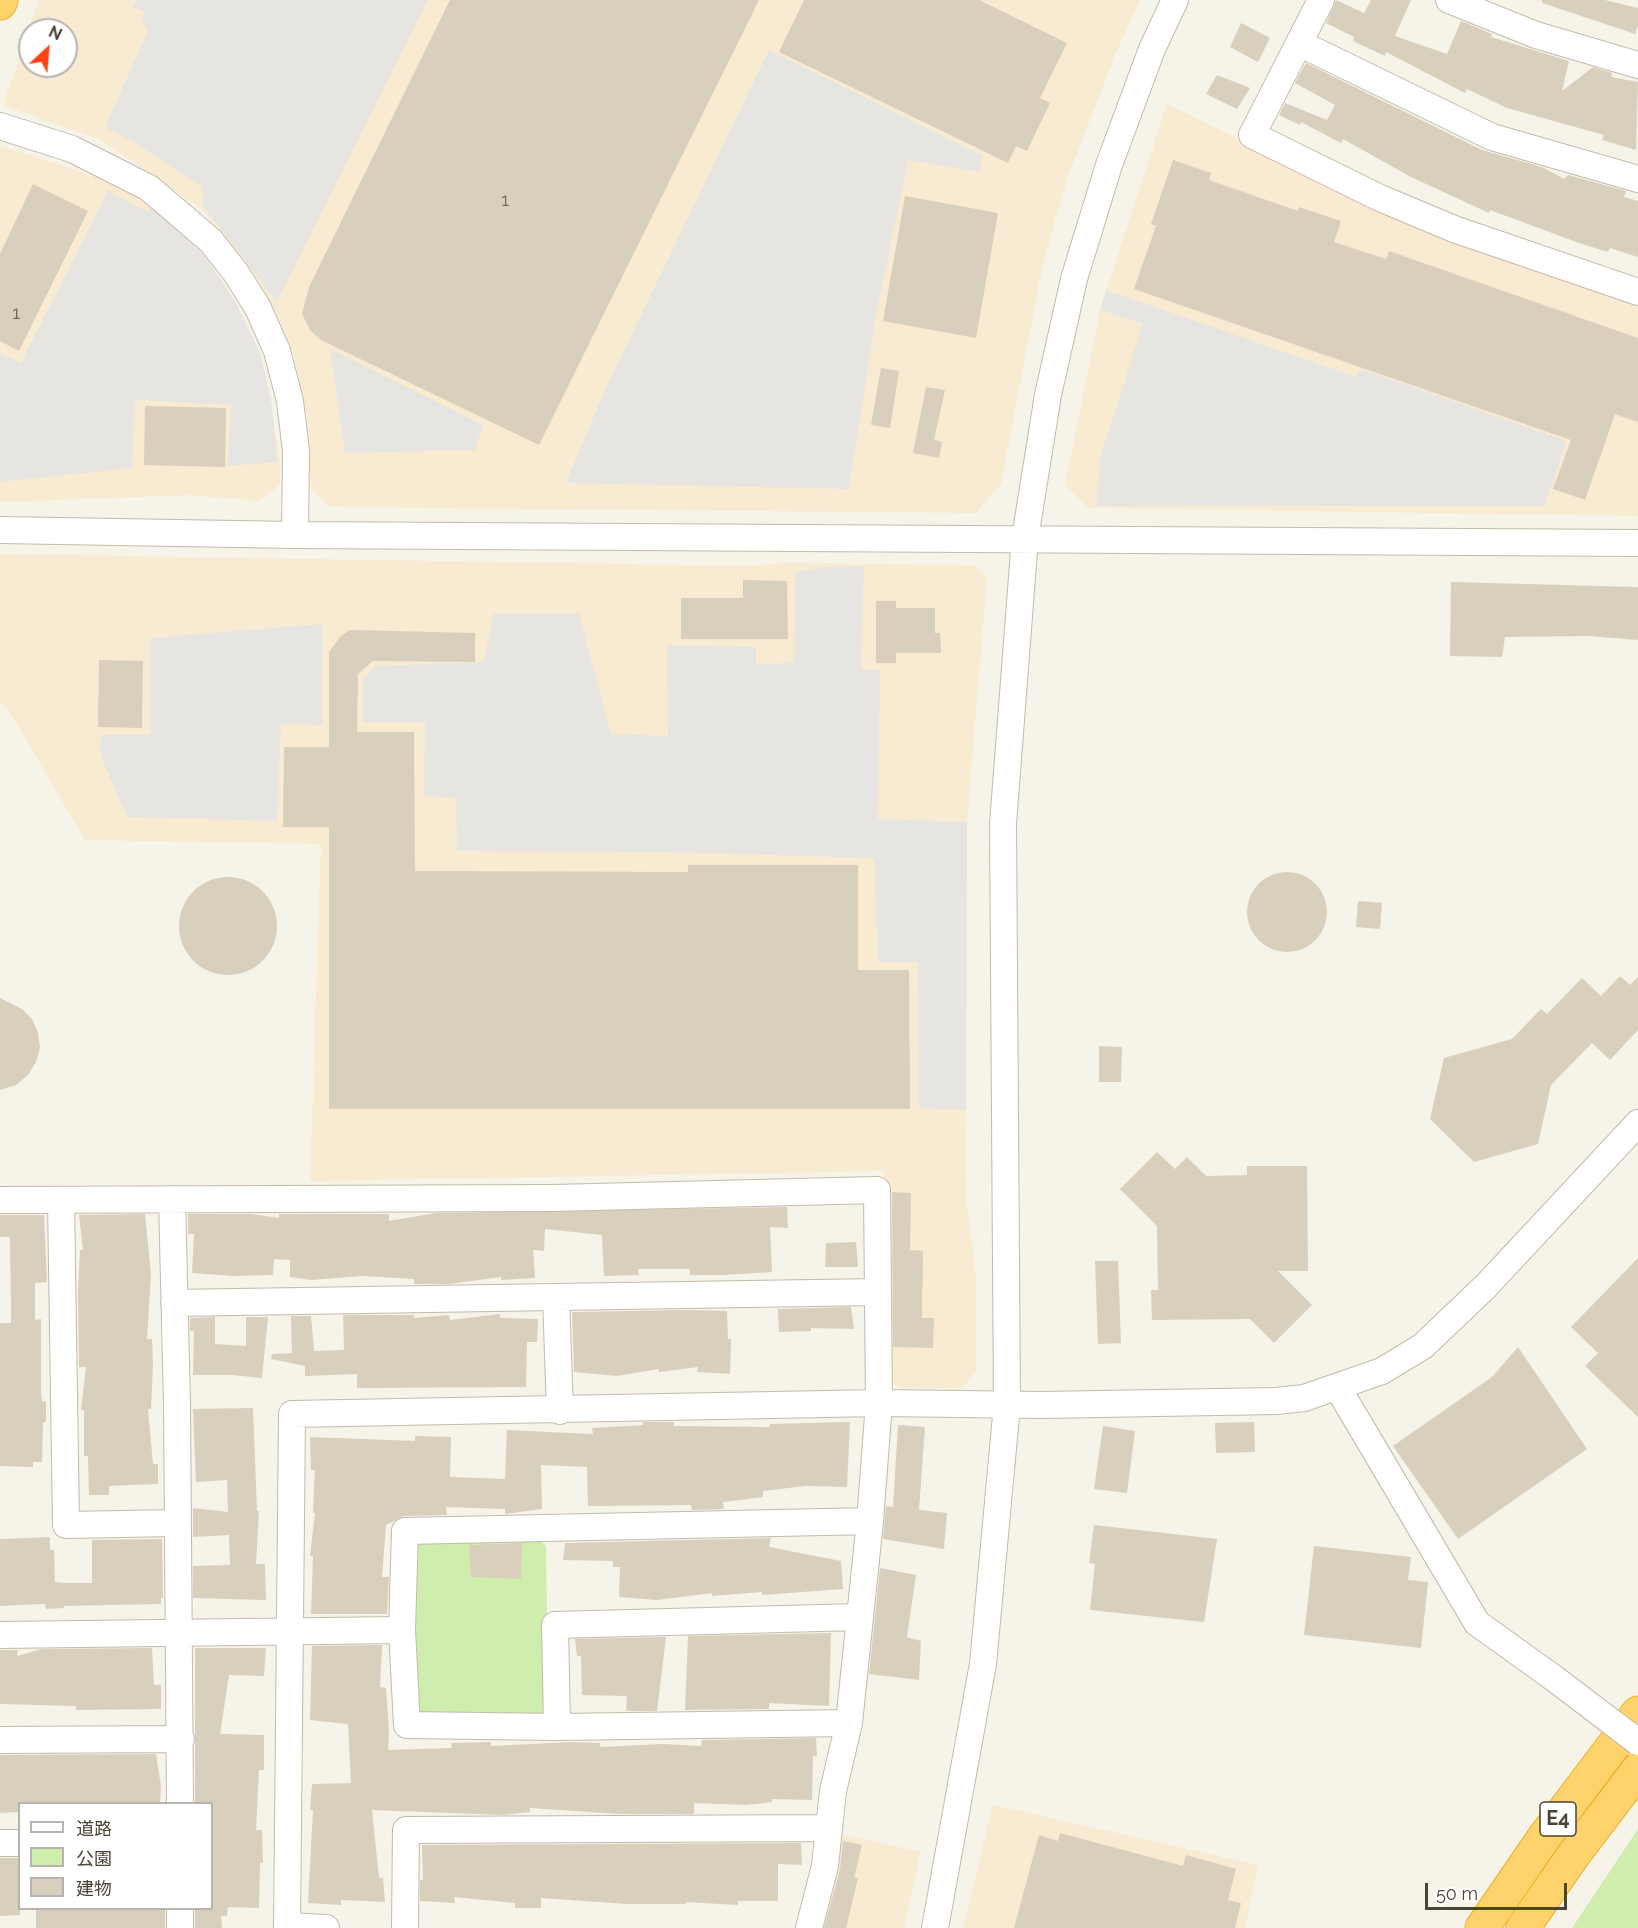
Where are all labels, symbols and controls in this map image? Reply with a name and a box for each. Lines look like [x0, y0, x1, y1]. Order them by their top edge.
north arrow [18, 18, 78, 78]
text: N [46, 22, 65, 44]
house number: 1 [501, 190, 509, 212]
house number: 1 [12, 303, 20, 325]
legend [18, 1802, 213, 1910]
road number: E4 [1540, 1802, 1576, 1836]
text: 道路 [76, 1818, 112, 1839]
text: 公園 [76, 1848, 112, 1869]
scale bar [1428, 1871, 1570, 1909]
text: 建物 [76, 1878, 112, 1899]
text: 50 m [1436, 1883, 1478, 1904]

